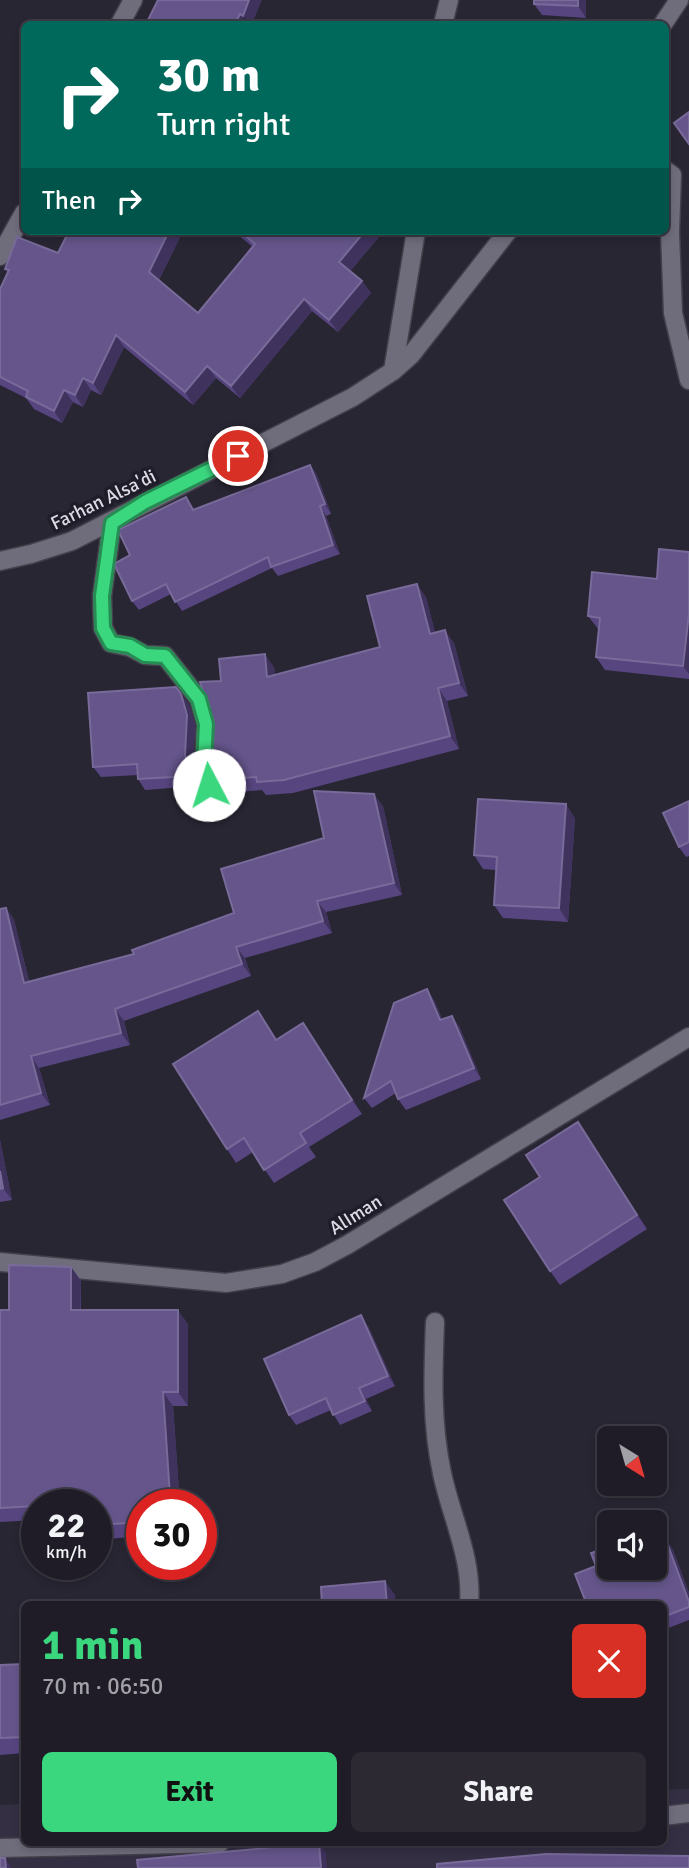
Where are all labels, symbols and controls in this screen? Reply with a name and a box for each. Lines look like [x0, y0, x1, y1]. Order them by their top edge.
text: 30 m [157, 45, 260, 105]
icon: right [42, 49, 133, 140]
text: Turn right [157, 105, 290, 144]
icon: right [110, 182, 148, 220]
text: Then [42, 185, 96, 217]
pin [208, 426, 268, 486]
icon: arrive [219, 437, 257, 475]
street label: Farhan Alsa'di [47, 464, 160, 536]
position arrow [172, 748, 246, 822]
street label: AlIman [325, 1189, 386, 1240]
north arrow [597, 1426, 667, 1496]
map controls [597, 1426, 667, 1580]
speed limit sign: 30 [126, 1489, 217, 1580]
text: 22 [48, 1504, 85, 1547]
button: sound [597, 1510, 667, 1580]
text: km/h [46, 1541, 87, 1563]
text: 1 min [42, 1620, 143, 1671]
button: close [572, 1624, 646, 1698]
text: 70 m · 06:50 [42, 1672, 163, 1701]
button: Exit [42, 1752, 337, 1832]
button: Share [351, 1752, 646, 1832]

